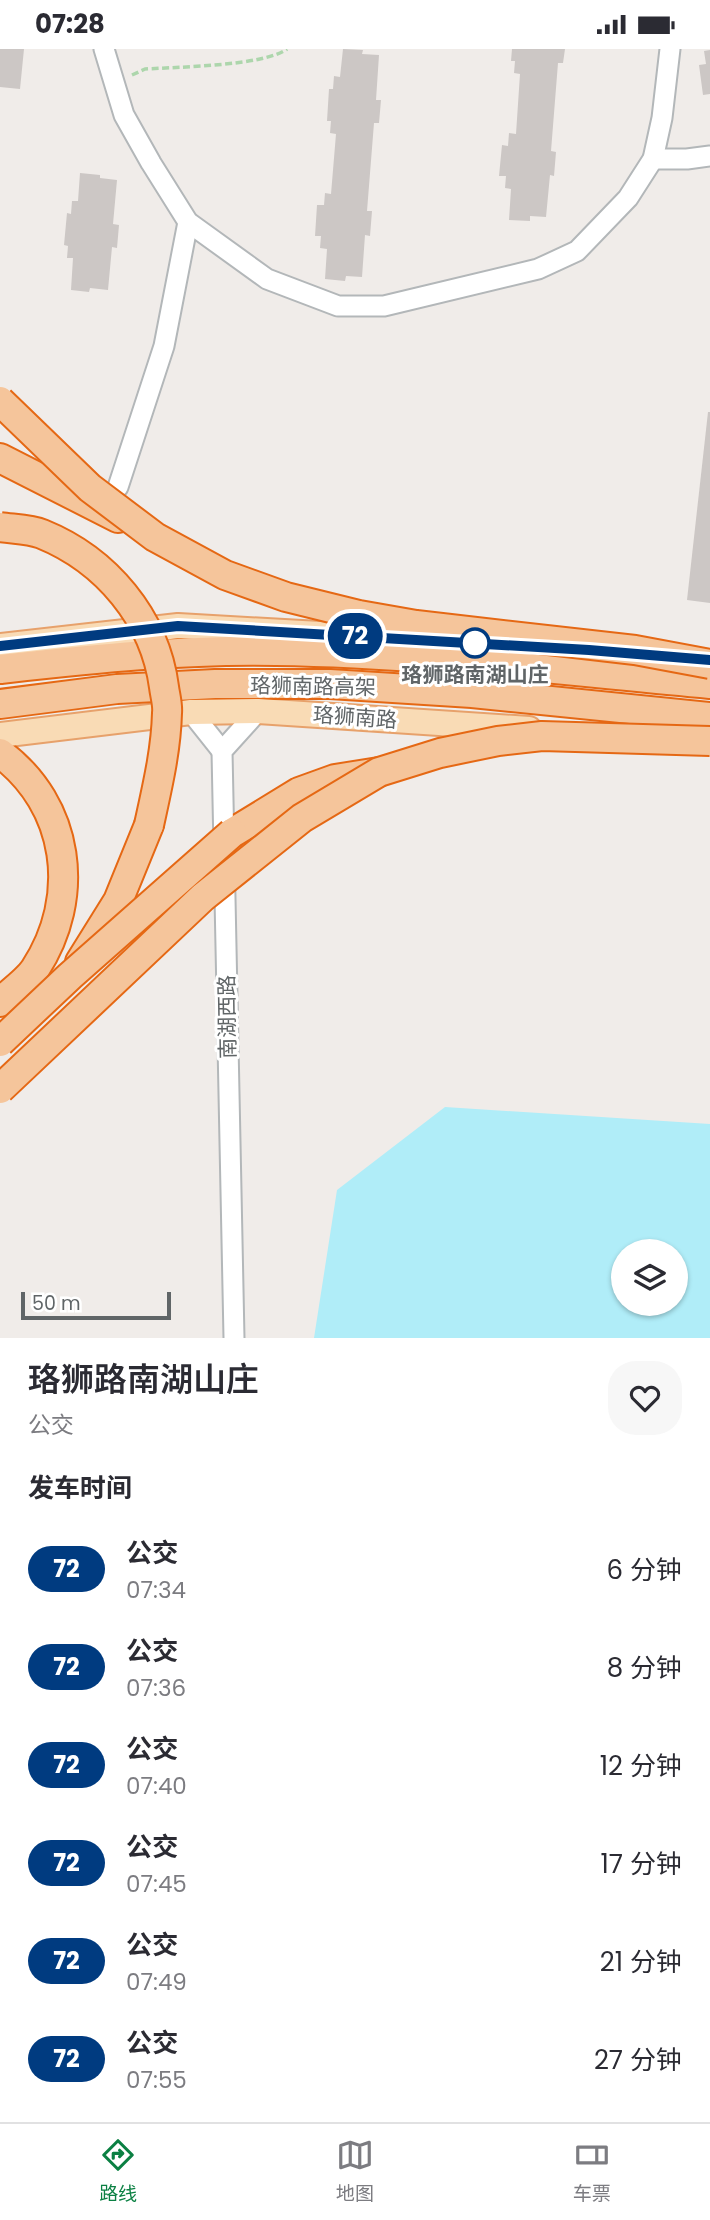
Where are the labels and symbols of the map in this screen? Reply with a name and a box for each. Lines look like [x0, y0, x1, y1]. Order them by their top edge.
line badge: 72 [324, 613, 386, 659]
marker: 珞狮路南湖山庄 [460, 628, 490, 658]
place label: 珞狮路南湖山庄 [402, 660, 549, 689]
street label: 珞狮南路高架 [250, 670, 376, 702]
street label: 珞狮南路 [312, 700, 398, 734]
street label: 南湖西路 [212, 975, 242, 1059]
scale bar [21, 1289, 172, 1321]

